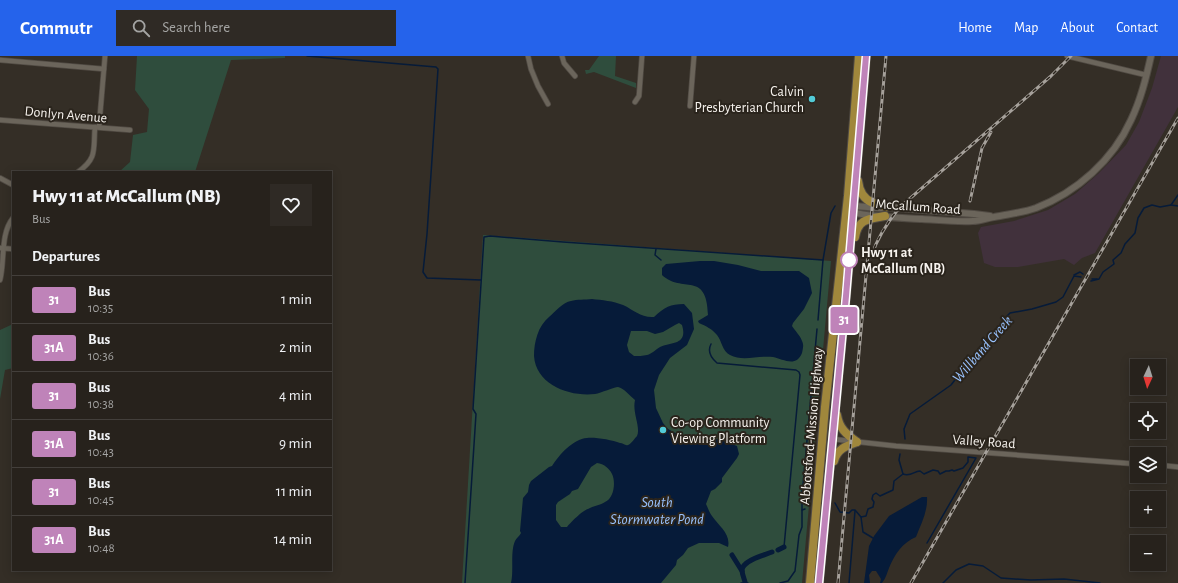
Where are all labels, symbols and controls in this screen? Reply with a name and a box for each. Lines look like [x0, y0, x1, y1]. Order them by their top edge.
search box [116, 10, 396, 46]
icon: search [130, 17, 152, 39]
text: Commutr [20, 19, 92, 38]
text: Search here [162, 20, 230, 35]
text: Home [958, 21, 992, 35]
text: Map [1014, 21, 1038, 35]
text: About [1060, 21, 1094, 35]
text: Contact [1116, 21, 1158, 35]
place label: Calvin Presbyterian Church [695, 85, 804, 115]
marker: Calvin Presbyterian Church [807, 94, 817, 104]
street label: Donlyn Avenue [24, 104, 108, 126]
button: heart [270, 184, 312, 226]
text: Hwy 11 at McCallum (NB) [32, 187, 221, 206]
street label: McCallum Road [875, 197, 961, 217]
text: Bus [32, 213, 50, 226]
place label: Hwy 11 at McCallum (NB) [861, 246, 945, 276]
text: Departures [32, 249, 100, 264]
marker: Hwy 11 at McCallum (NB) [840, 251, 858, 269]
text: Bus [88, 284, 110, 299]
text: 1 min [281, 292, 312, 307]
text: 31 [48, 293, 60, 307]
text: 10:35 [88, 302, 113, 315]
line badge: 31 [826, 307, 862, 333]
text: 31 [838, 313, 850, 327]
water label: Willband Creek [950, 313, 1015, 385]
text: Bus [88, 332, 110, 347]
text: 2 min [279, 340, 312, 355]
text: 31A [44, 341, 64, 355]
street label: Abbotsford-Mission Highway [798, 347, 826, 505]
text: 10:36 [88, 350, 114, 363]
north arrow [1130, 359, 1166, 395]
map controls [1130, 359, 1166, 571]
text: Bus [88, 380, 110, 395]
text: 4 min [279, 388, 312, 403]
text: 31 [48, 389, 60, 403]
text: 10:38 [88, 398, 114, 411]
button: locate [1130, 403, 1166, 439]
place label: Co-op Community Viewing Platform [671, 416, 770, 446]
marker: Co-op Community Viewing Platform [658, 425, 668, 435]
text: Bus [88, 428, 110, 443]
street label: Valley Road [952, 433, 1016, 451]
text: 9 min [279, 436, 312, 451]
text: 31A [44, 437, 64, 451]
text: 10:43 [88, 446, 114, 459]
button: layers [1130, 447, 1166, 483]
text: Bus [88, 476, 110, 491]
text: 11 min [276, 484, 312, 499]
text: 31 [48, 485, 60, 499]
button: + [1130, 491, 1166, 527]
text: 10:45 [88, 494, 114, 507]
water label: South Stormwater Pond [610, 495, 704, 527]
text: Bus [88, 524, 110, 539]
text: 14 min [274, 532, 312, 547]
text: 31A [44, 533, 64, 547]
button: − [1130, 535, 1166, 571]
text: 10:48 [88, 542, 115, 555]

